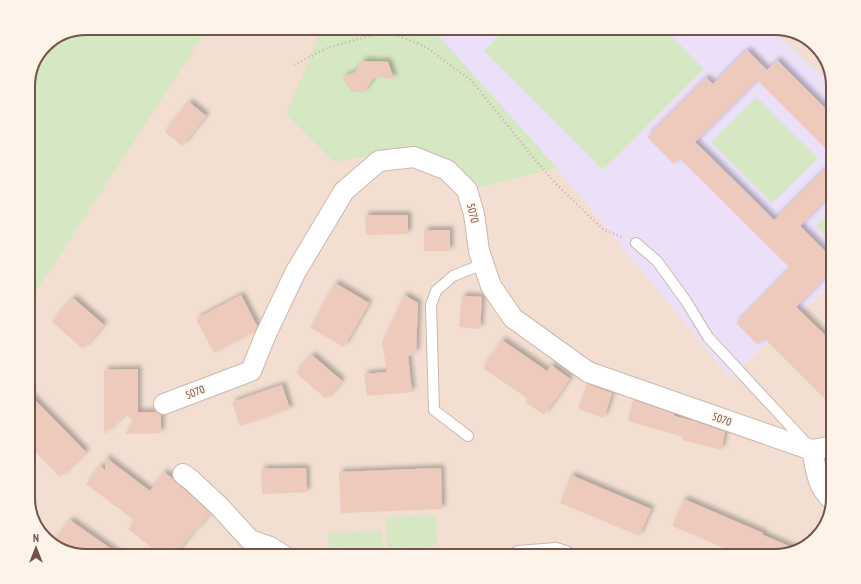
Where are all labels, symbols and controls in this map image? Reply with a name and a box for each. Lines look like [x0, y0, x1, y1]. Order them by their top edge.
street label: 5070 [464, 202, 482, 224]
street label: 5070 [183, 382, 207, 402]
street label: 5070 [710, 409, 734, 429]
north arrow [16, 528, 56, 568]
text: N [33, 531, 39, 545]

